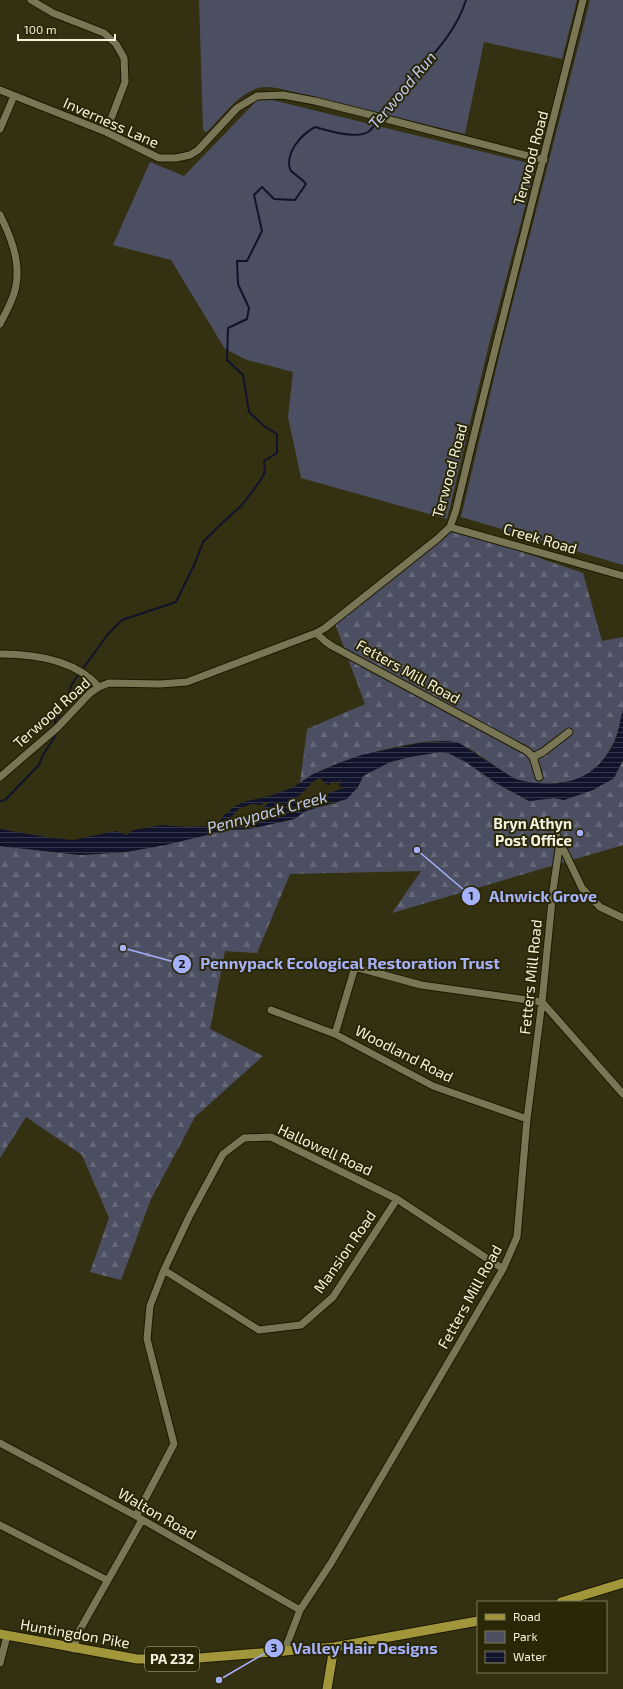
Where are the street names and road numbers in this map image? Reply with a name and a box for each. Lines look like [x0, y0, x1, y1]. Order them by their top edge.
street label: Inverness Lane [61, 93, 162, 151]
street label: Terwood Road [509, 109, 551, 207]
street label: Terwood Road [428, 422, 470, 520]
street label: Creek Road [501, 519, 579, 557]
street label: Fetters Mill Road [354, 635, 463, 707]
street label: Terwood Road [9, 673, 93, 751]
street label: Fetters Mill Road [515, 918, 545, 1035]
street label: Woodland Road [352, 1021, 456, 1086]
street label: Hallowell Road [275, 1119, 376, 1179]
street label: Mansion Road [309, 1207, 379, 1296]
street label: Fetters Mill Road [433, 1242, 505, 1351]
street label: Walton Road [115, 1483, 200, 1543]
street label: Huntingdon Pike [19, 1615, 131, 1652]
road number: PA 232 [145, 1647, 199, 1671]

